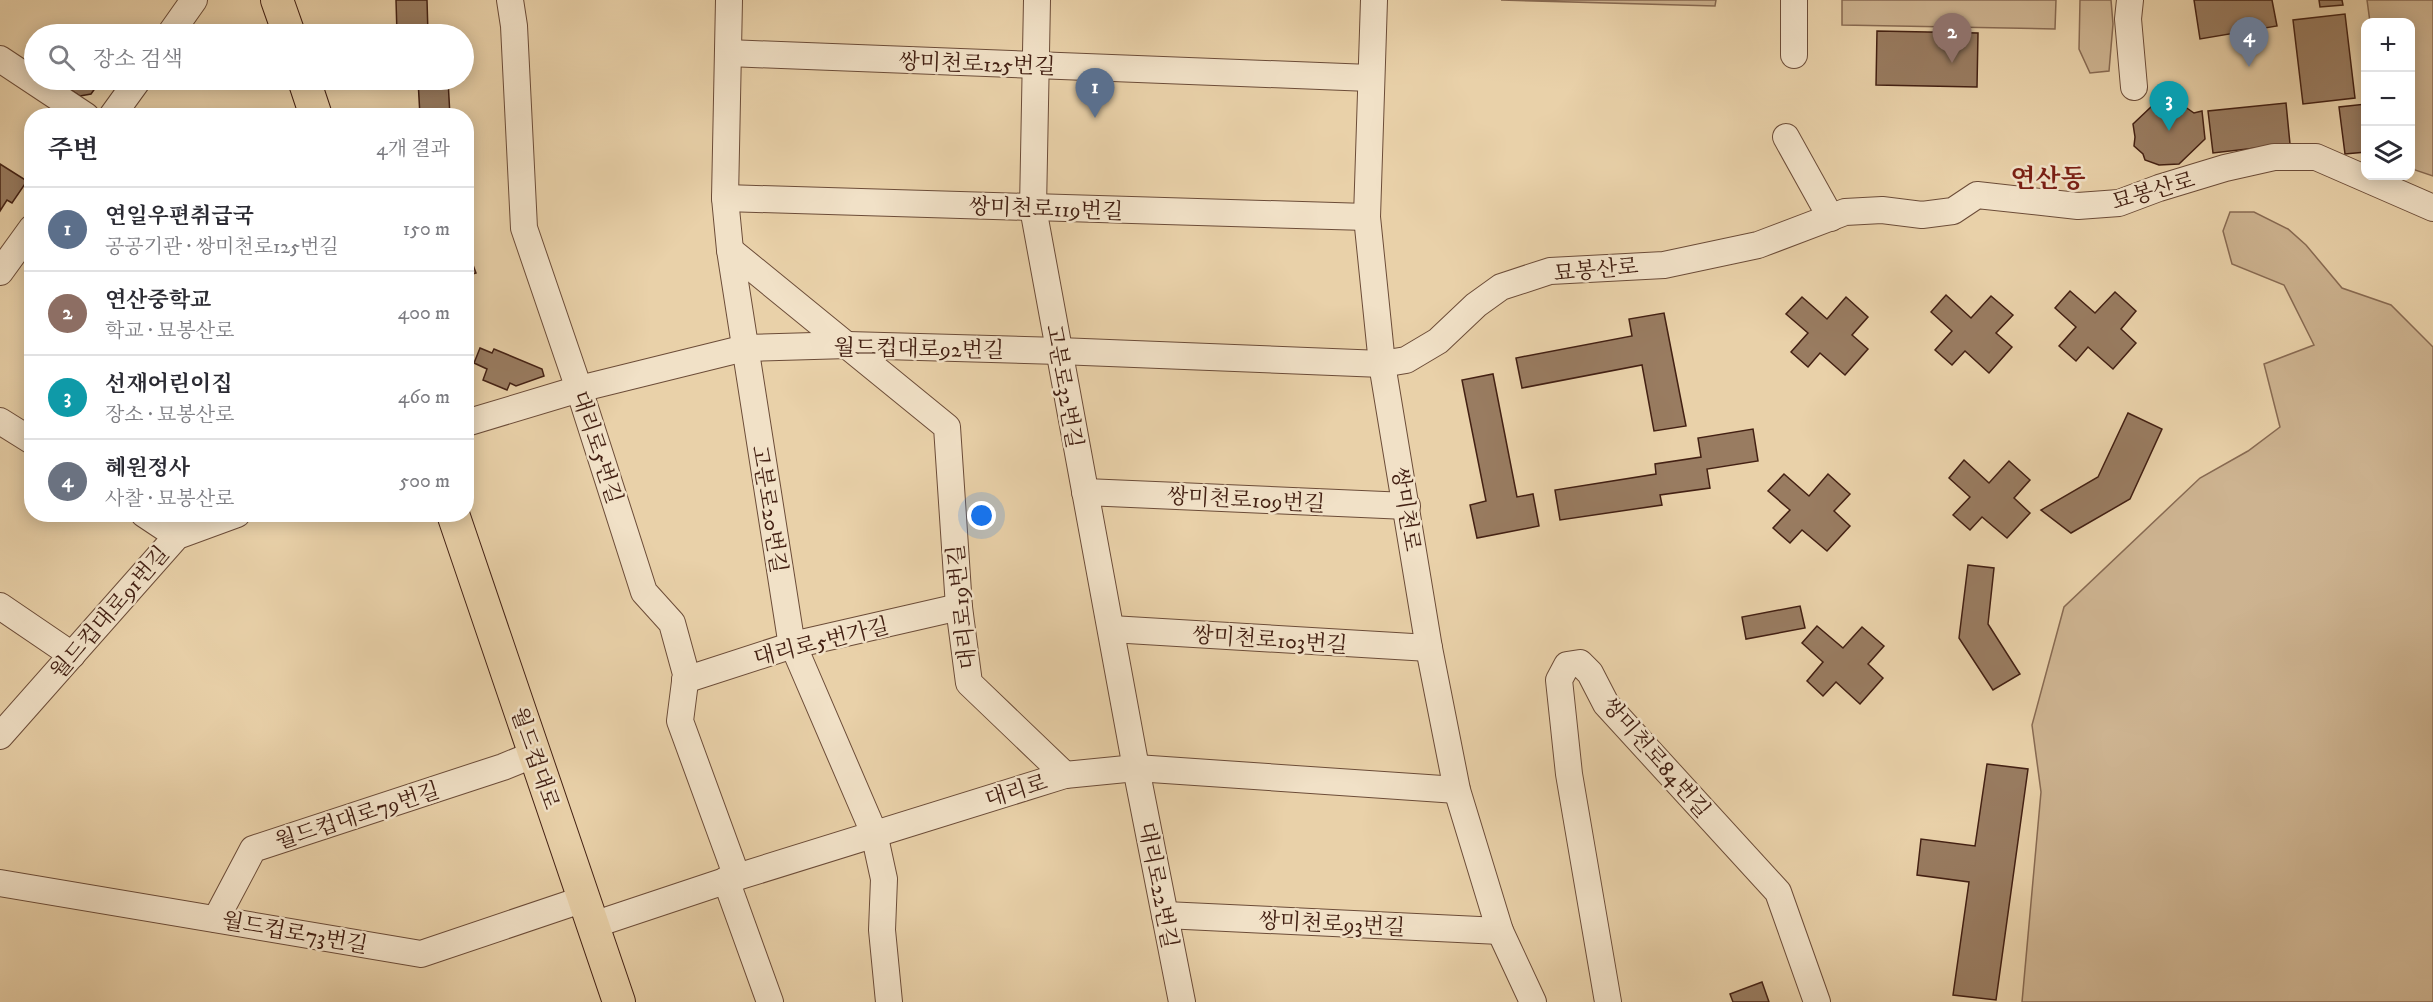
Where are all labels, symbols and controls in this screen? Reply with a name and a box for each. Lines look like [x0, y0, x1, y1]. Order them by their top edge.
pin: 2 [1932, 14, 1972, 63]
pin: 4 [2230, 17, 2268, 67]
map controls [2361, 18, 2415, 180]
button: + [2361, 18, 2415, 72]
search box [24, 24, 474, 90]
icon: search [45, 41, 78, 74]
text: 장소 검색 [93, 46, 183, 73]
street label: 쌍미천로125번길 [898, 48, 1056, 81]
pin: 1 [1076, 68, 1114, 118]
button: − [2361, 72, 2415, 126]
pin: 3 [2150, 82, 2188, 131]
button: layers [2361, 126, 2415, 180]
text: 주변 [48, 134, 98, 167]
text: 4개 결과 [376, 137, 450, 162]
district label: 연산동 [2010, 163, 2086, 196]
street label: 묘봉산로 [2109, 167, 2198, 216]
street label: 쌍미천로119번길 [968, 193, 1124, 226]
text: 연일우편취급국 [105, 203, 254, 230]
text: 1 [64, 217, 71, 242]
text: 150 m [403, 217, 450, 242]
text: 공공기관 · 쌍미천로125번길 [105, 235, 339, 260]
street label: 묘봉산로 [1553, 253, 1640, 288]
text: 연산중학교 [105, 287, 211, 314]
text: 2 [63, 301, 72, 326]
text: 400 m [398, 301, 450, 326]
text: 학교 · 묘봉산로 [105, 319, 234, 344]
street label: 고분로32번길 [1039, 322, 1088, 450]
street label: 월드컵대로92번길 [833, 335, 1004, 364]
text: 선재어린이집 [105, 371, 233, 398]
text: 3 [64, 385, 71, 410]
text: 460 m [398, 385, 450, 410]
street label: 대리로5번길 [566, 388, 628, 507]
text: 장소 · 묘봉산로 [105, 403, 234, 428]
street label: 고분로20번길 [745, 443, 792, 575]
text: 혜원정사 [105, 455, 190, 482]
street label: 쌍미천로 [1386, 465, 1426, 553]
text: 4 [62, 469, 73, 494]
text: 500 m [399, 469, 450, 494]
street label: 쌍미천로109번길 [1166, 483, 1326, 518]
text: 사찰 · 묘봉산로 [105, 487, 234, 512]
your location [967, 501, 996, 530]
street label: 월드컵대로91번길 [45, 541, 175, 685]
street label: 대리로19번길 [943, 543, 982, 671]
street label: 대리로5번가길 [751, 613, 892, 672]
street label: 쌍미천로103번길 [1191, 622, 1348, 659]
street label: 쌍미천로84번길 [1596, 692, 1716, 824]
street label: 월드컵대로 [505, 704, 565, 813]
street label: 대리로 [982, 769, 1051, 814]
street label: 월드컵대로79번길 [272, 777, 443, 856]
street label: 대리로22번길 [1132, 820, 1183, 951]
street label: 월드컵로73번길 [220, 907, 370, 960]
street label: 쌍미천로93번길 [1258, 907, 1406, 942]

